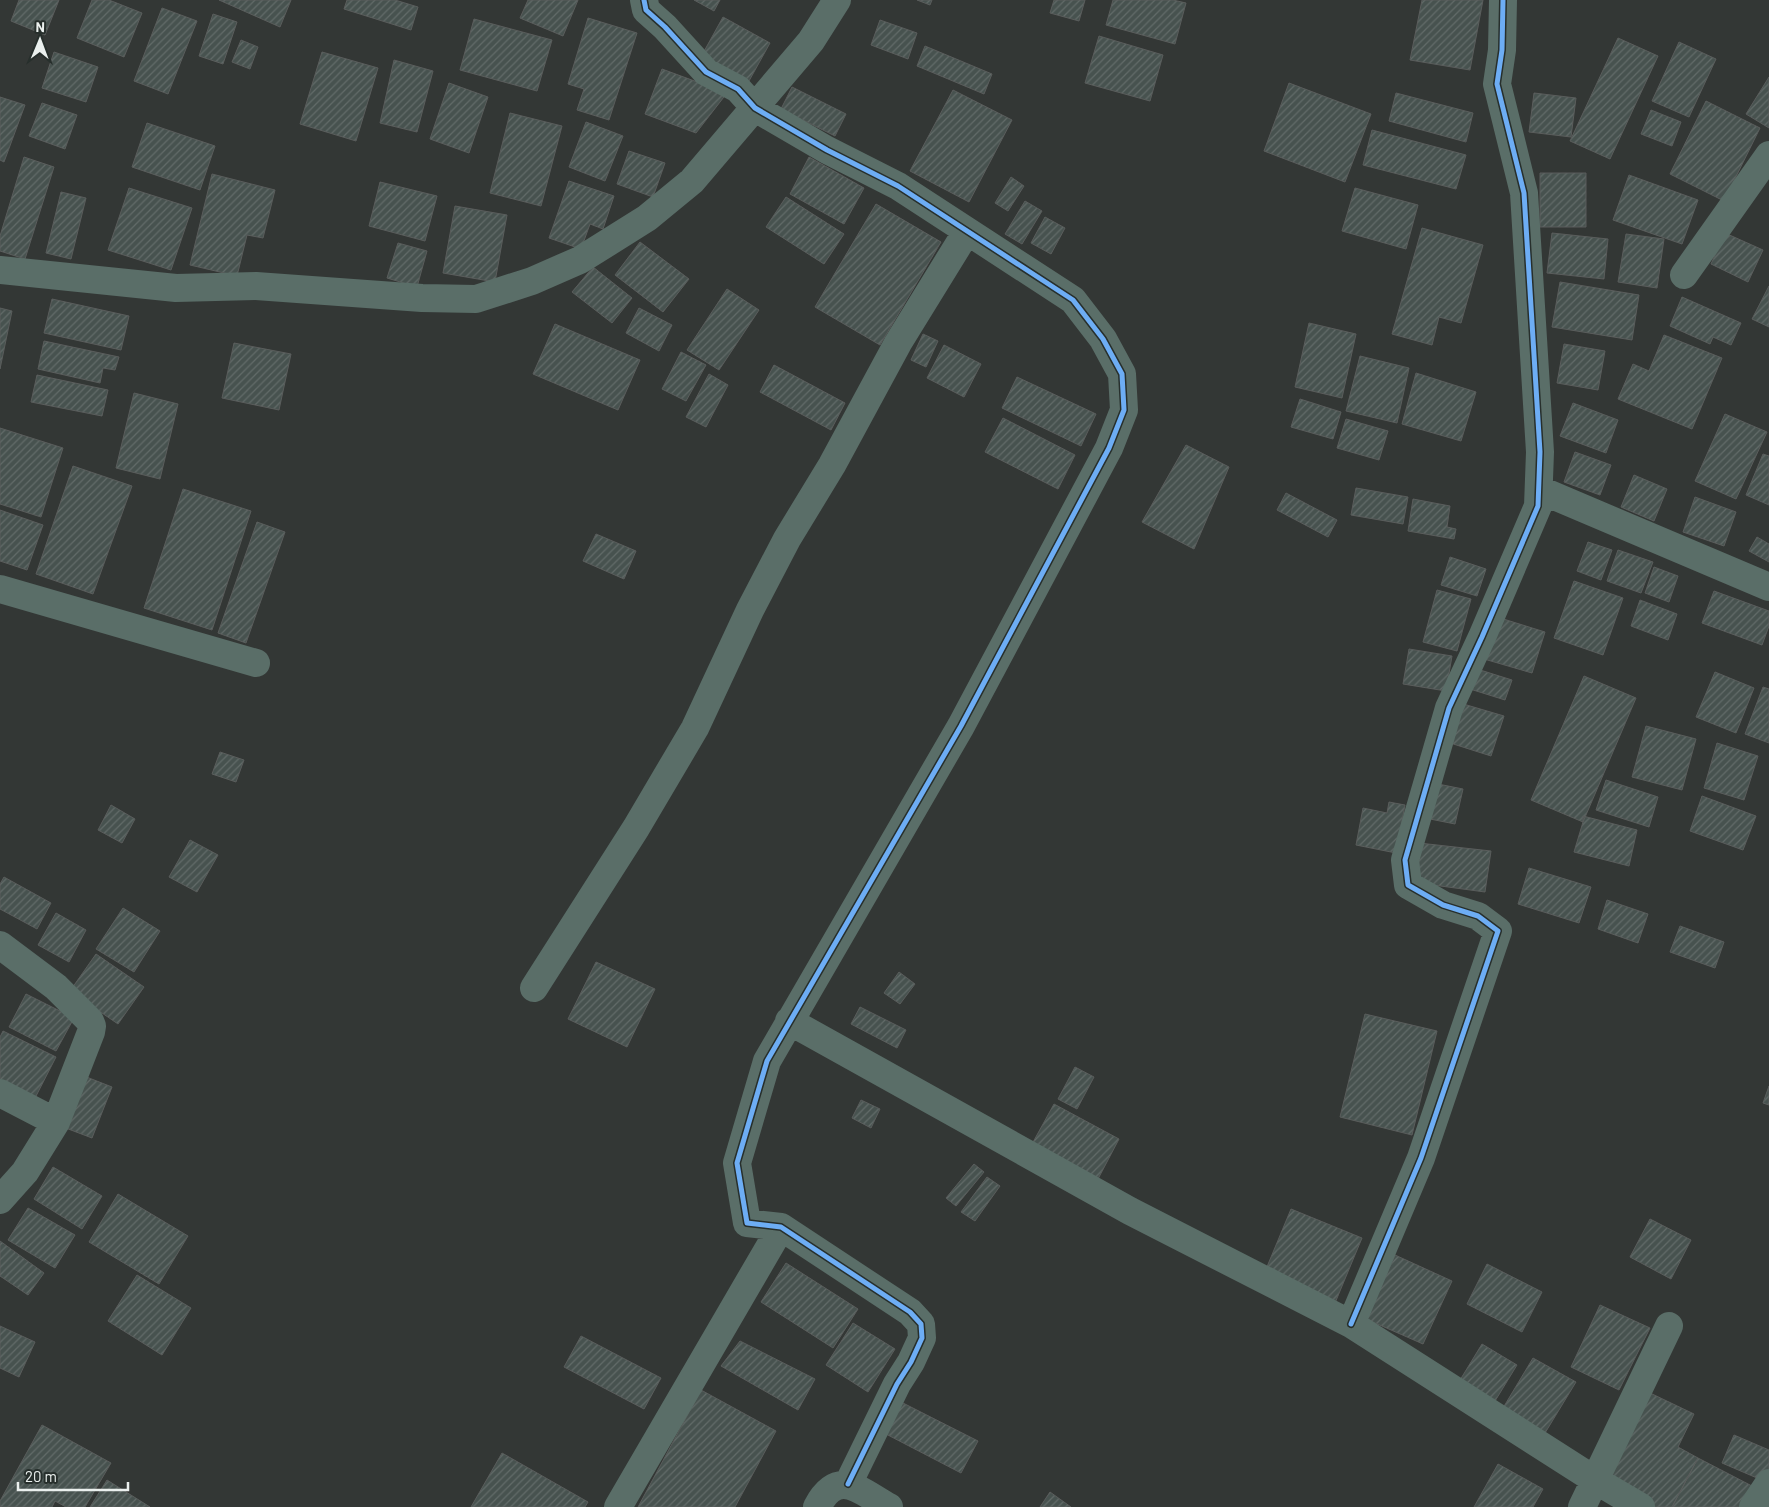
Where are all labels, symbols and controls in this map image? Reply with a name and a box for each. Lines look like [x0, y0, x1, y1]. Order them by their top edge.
north arrow [15, 15, 65, 65]
text: N [35, 18, 45, 35]
scale bar [18, 1460, 128, 1492]
text: 20 m [25, 1467, 57, 1485]

